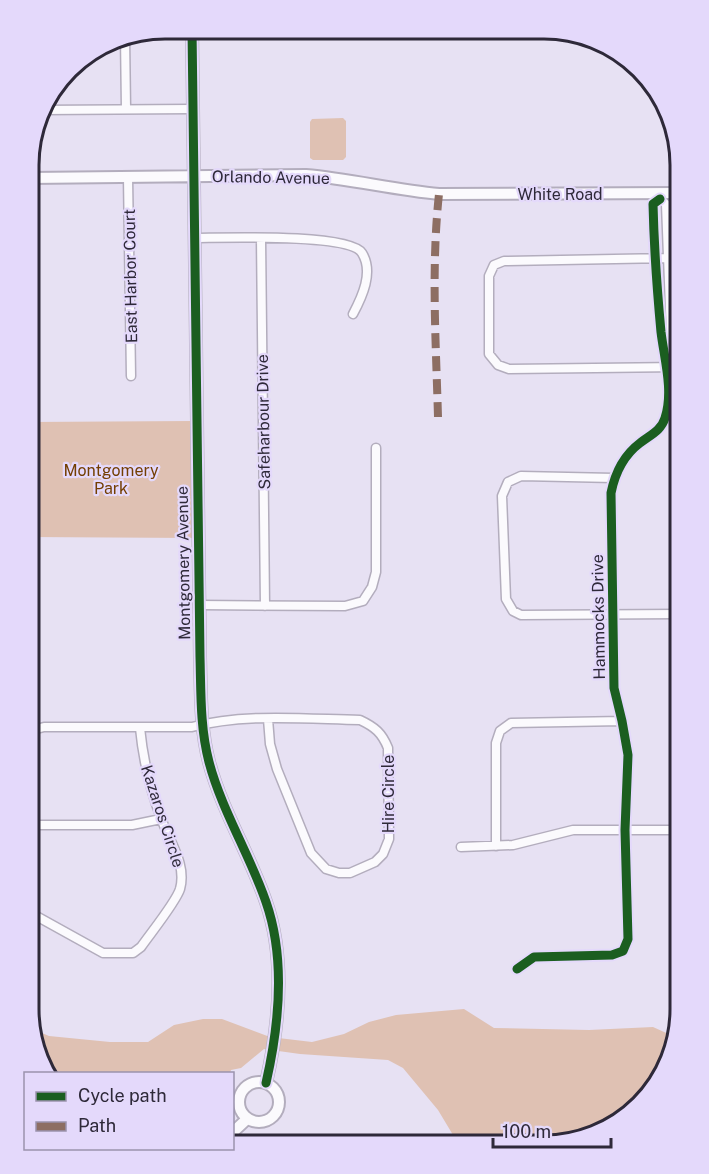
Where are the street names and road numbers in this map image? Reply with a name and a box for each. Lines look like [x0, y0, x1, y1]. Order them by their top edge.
street label: Orlando Avenue [212, 167, 330, 188]
street label: White Road [517, 185, 603, 204]
street label: East Harbor Court [120, 209, 141, 343]
street label: Safeharbour Drive [253, 354, 274, 490]
street label: Montgomery Avenue [173, 486, 194, 640]
street label: Hammocks Drive [588, 554, 609, 680]
street label: Hire Circle [379, 755, 398, 833]
street label: Kazaros Circle [137, 763, 188, 870]

